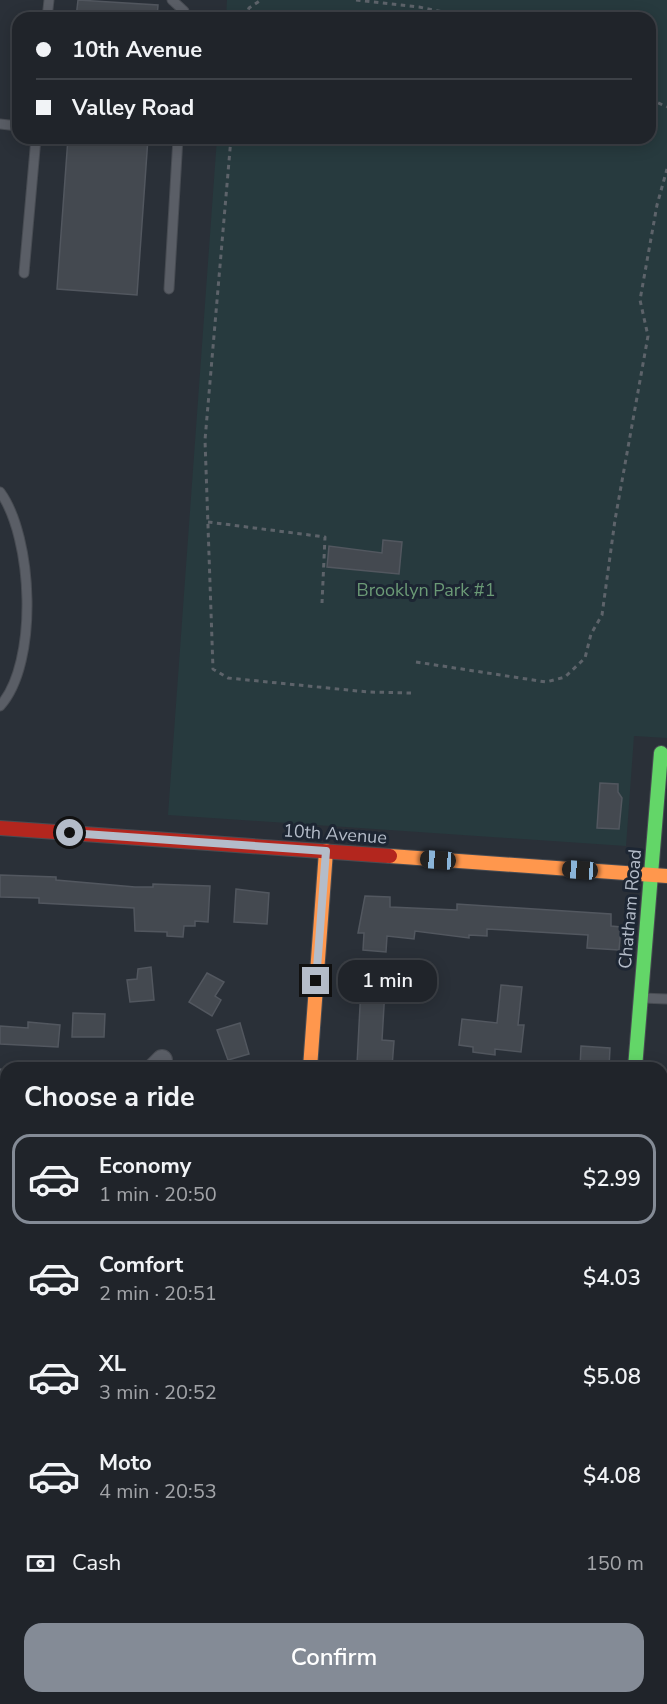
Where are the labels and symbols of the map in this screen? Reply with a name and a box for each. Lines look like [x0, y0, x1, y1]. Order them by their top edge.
park label: Brooklyn Park #1 [357, 578, 495, 602]
street label: 10th Avenue [282, 818, 388, 850]
route start [56, 819, 83, 846]
street label: Chatham Road [613, 848, 647, 970]
car [419, 850, 457, 870]
car [561, 860, 599, 880]
callout: 1 min [337, 960, 436, 1002]
route end [302, 967, 329, 994]

